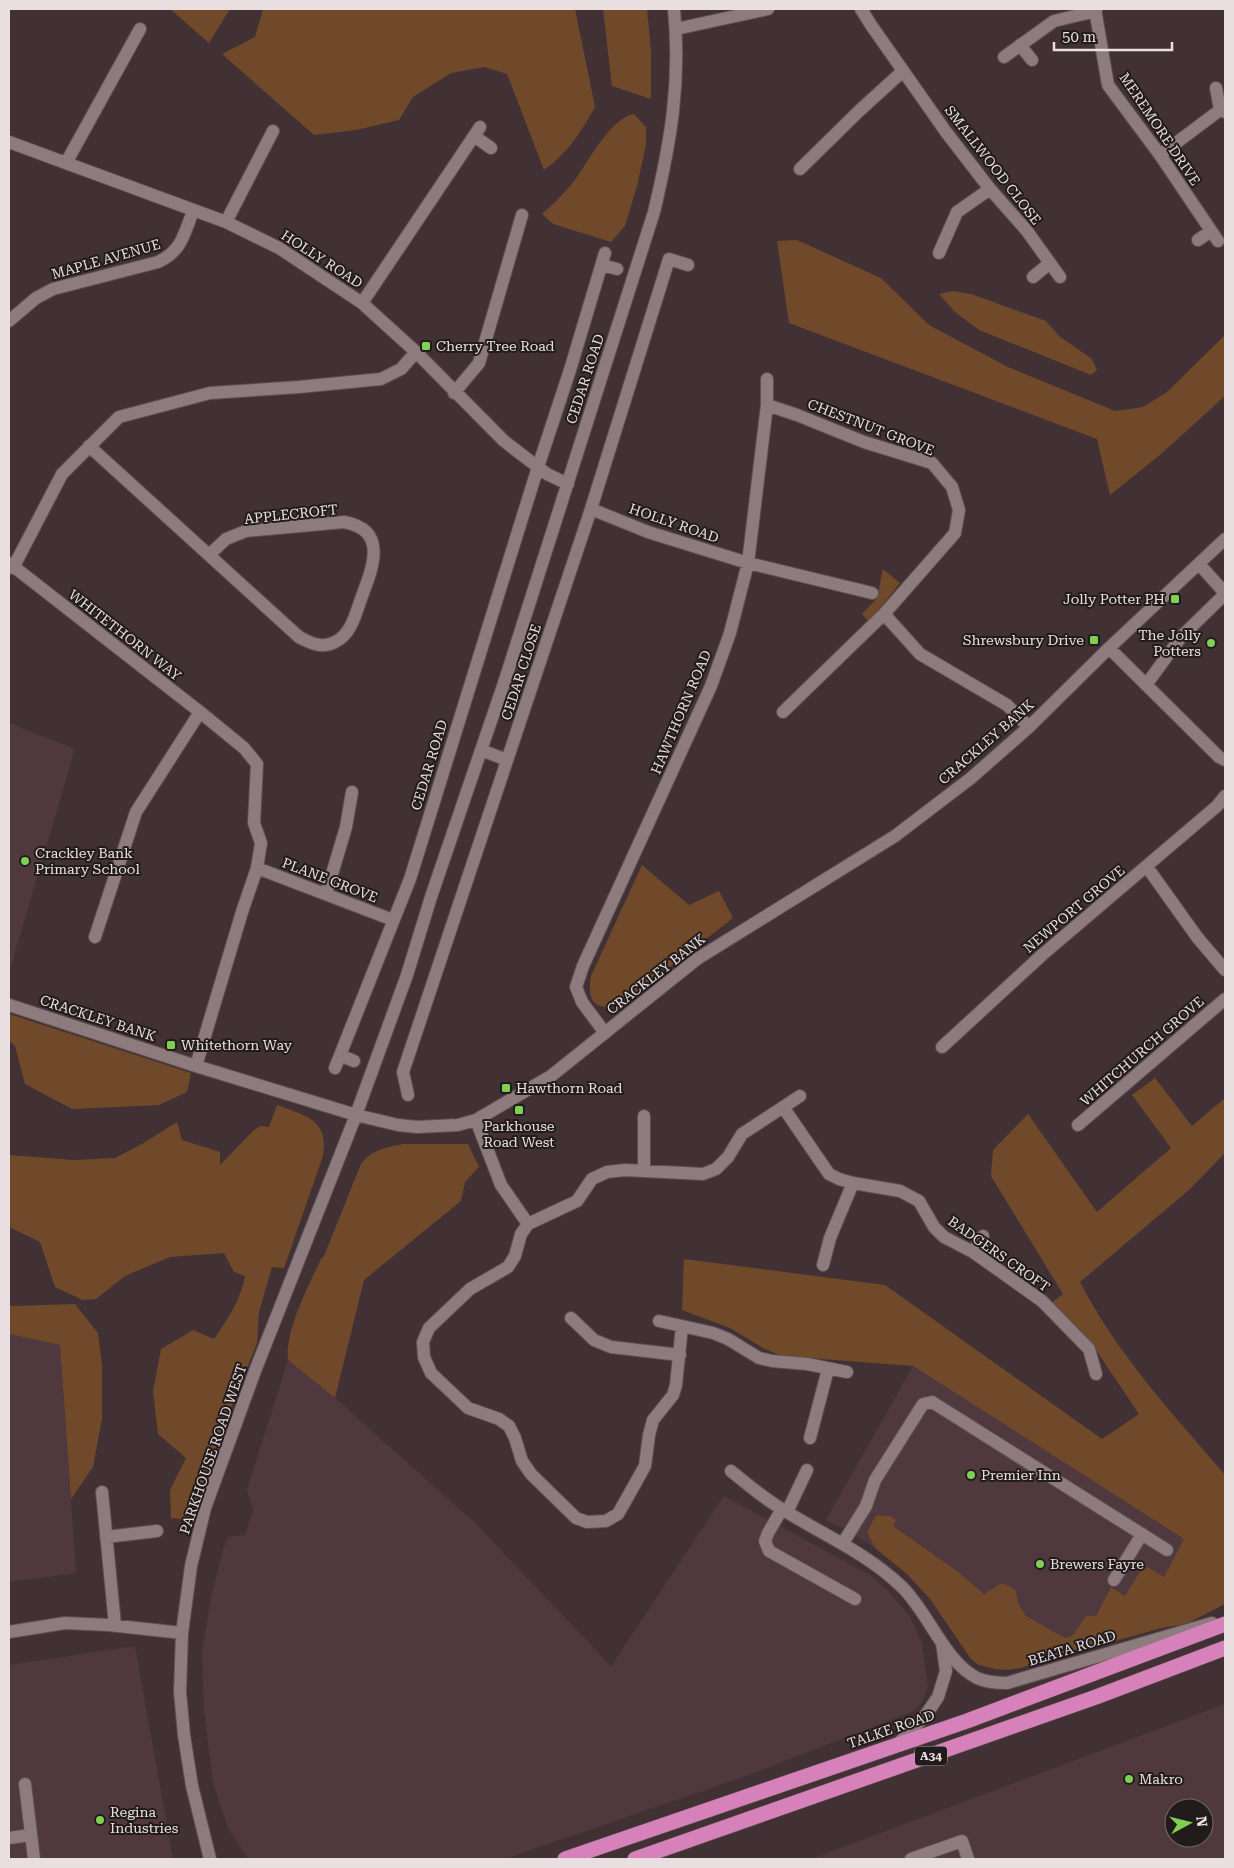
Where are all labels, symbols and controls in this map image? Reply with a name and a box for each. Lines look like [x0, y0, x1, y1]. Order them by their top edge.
scale bar [1054, 20, 1172, 52]
text: 50 m [1062, 28, 1097, 46]
street label: MEREMORE DRIVE [1116, 70, 1204, 188]
street label: SMALLWOOD CLOSE [942, 102, 1045, 228]
street label: HOLLY ROAD [278, 227, 366, 291]
street label: MAPLE AVENUE [50, 236, 162, 282]
street label: CEDAR ROAD [563, 332, 607, 426]
place label: Cherry Tree Road [436, 338, 555, 354]
marker: Cherry Tree Road [420, 340, 432, 352]
street label: CHESTNUT GROVE [806, 396, 936, 459]
street label: HOLLY ROAD [627, 500, 721, 546]
street label: APPLECROFT [244, 501, 338, 527]
street label: WHITETHORN WAY [66, 586, 185, 684]
place label: Jolly Potter PH [1063, 591, 1165, 607]
marker: Jolly Potter PH [1169, 593, 1181, 605]
street label: CEDAR CLOSE [498, 622, 544, 722]
place label: The Jolly Potters [1138, 627, 1202, 659]
place label: Shrewsbury Drive [963, 632, 1084, 648]
marker: Shrewsbury Drive [1088, 634, 1100, 646]
marker: The Jolly Potters [1205, 637, 1217, 649]
street label: HAWTHORN ROAD [648, 647, 714, 776]
street label: CRACKLEY BANK [935, 696, 1037, 788]
street label: CEDAR ROAD [408, 718, 450, 812]
place label: Crackley Bank Primary School [35, 845, 140, 877]
street label: PLANE GROVE [280, 854, 380, 906]
marker: Crackley Bank Primary School [19, 855, 31, 867]
street label: NEWPORT GROVE [1020, 862, 1128, 956]
street label: CRACKLEY BANK [604, 931, 708, 1017]
street label: CRACKLEY BANK [38, 992, 158, 1044]
street label: WHITCHURCH GROVE [1077, 993, 1207, 1109]
place label: Whitethorn Way [181, 1037, 293, 1053]
marker: Whitethorn Way [165, 1039, 177, 1051]
place label: Hawthorn Road [516, 1080, 622, 1096]
marker: Hawthorn Road [500, 1082, 512, 1094]
marker: Parkhouse Road West [513, 1104, 525, 1116]
place label: Parkhouse Road West [483, 1118, 555, 1150]
street label: BADGERS CROFT [945, 1213, 1053, 1295]
street label: PARKHOUSE ROAD WEST [176, 1362, 250, 1536]
place label: Premier Inn [981, 1467, 1061, 1483]
marker: Premier Inn [965, 1469, 977, 1481]
place label: Brewers Fayre [1050, 1556, 1144, 1572]
marker: Brewers Fayre [1034, 1558, 1046, 1570]
street label: BEATA ROAD [1026, 1627, 1118, 1669]
street label: TALKE ROAD [845, 1707, 937, 1751]
road number: A34 [915, 1746, 947, 1765]
place label: Makro [1139, 1771, 1183, 1787]
marker: Makro [1123, 1773, 1135, 1785]
north arrow [1164, 1798, 1214, 1848]
place label: Regina Industries [110, 1804, 179, 1836]
marker: Regina Industries [94, 1814, 106, 1826]
text: N [1193, 1815, 1211, 1828]

